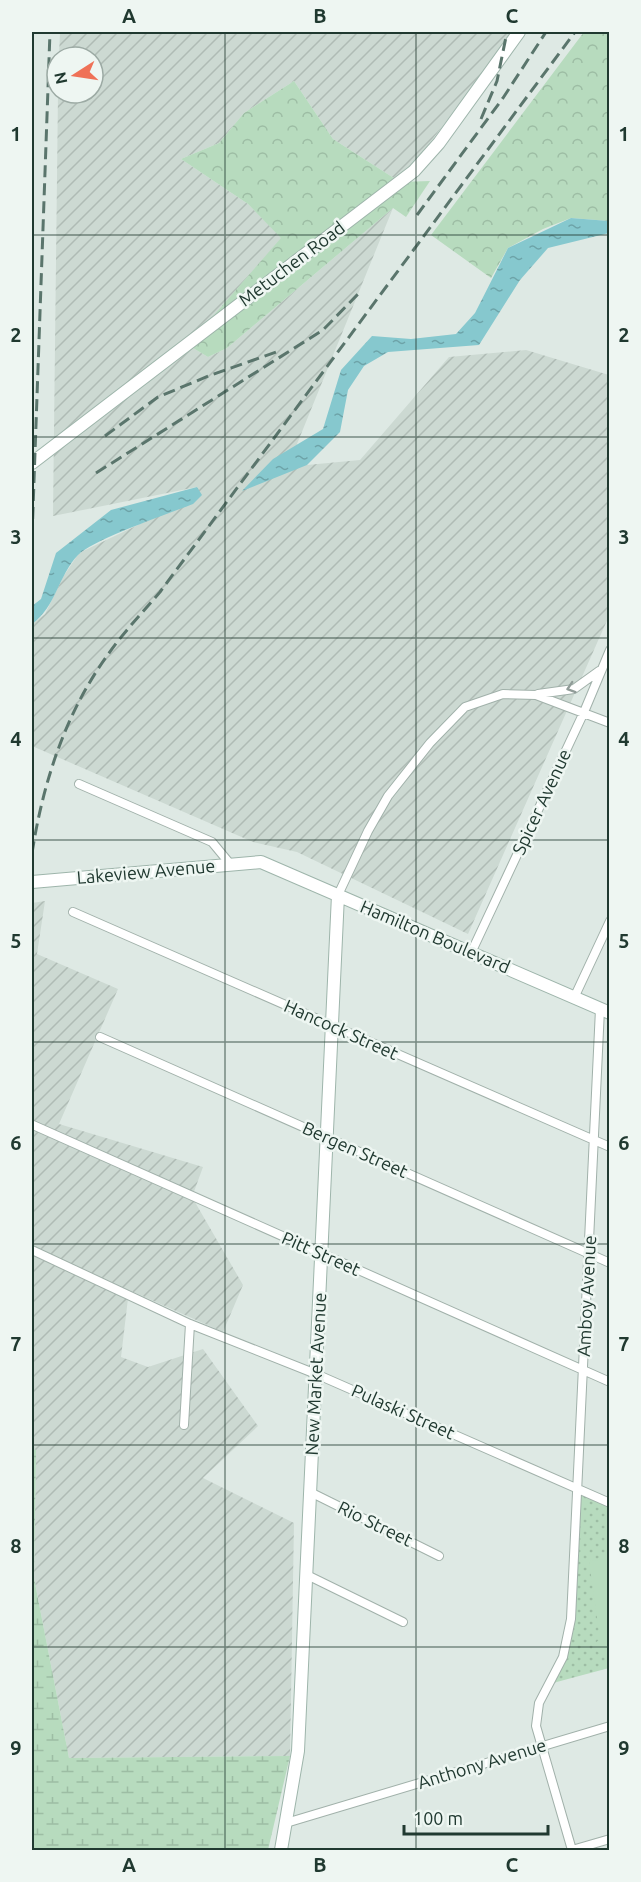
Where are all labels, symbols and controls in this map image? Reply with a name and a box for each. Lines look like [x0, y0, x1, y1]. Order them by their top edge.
text: A [122, 4, 136, 27]
text: B [313, 4, 327, 27]
text: C [506, 4, 519, 27]
north arrow [45, 45, 105, 105]
text: N [50, 70, 70, 86]
text: 1 [10, 122, 22, 145]
text: 1 [618, 122, 630, 145]
street label: Metuchen Road [235, 217, 348, 310]
text: 2 [10, 323, 22, 346]
text: 2 [618, 323, 630, 346]
text: 3 [10, 525, 22, 548]
text: 3 [618, 525, 630, 548]
one-way arrow [567, 681, 577, 694]
text: 4 [10, 727, 22, 750]
text: 4 [618, 727, 630, 750]
street label: Spicer Avenue [508, 746, 574, 858]
street label: Lakeview Avenue [76, 855, 216, 887]
street label: Hamilton Boulevard [358, 895, 513, 977]
text: 5 [10, 929, 22, 952]
text: 5 [618, 929, 630, 952]
street label: Hancock Street [281, 995, 402, 1063]
street label: Bergen Street [300, 1117, 411, 1181]
text: 6 [10, 1131, 22, 1154]
text: 6 [618, 1131, 630, 1154]
street label: Pitt Street [279, 1227, 364, 1279]
street label: Amboy Avenue [573, 1235, 599, 1357]
street label: New Market Avenue [301, 1292, 329, 1456]
text: 7 [10, 1332, 22, 1355]
text: 7 [618, 1332, 630, 1355]
street label: Pulaski Street [349, 1379, 458, 1443]
street label: Rio Street [335, 1496, 416, 1550]
text: 8 [10, 1534, 22, 1557]
text: 8 [618, 1534, 630, 1557]
street label: Anthony Avenue [415, 1734, 548, 1792]
text: 9 [10, 1736, 22, 1759]
text: 9 [618, 1736, 630, 1759]
scale bar [404, 1798, 548, 1836]
text: 100 m [413, 1808, 463, 1828]
text: A [122, 1853, 136, 1876]
text: B [313, 1853, 327, 1876]
text: C [506, 1853, 519, 1876]

